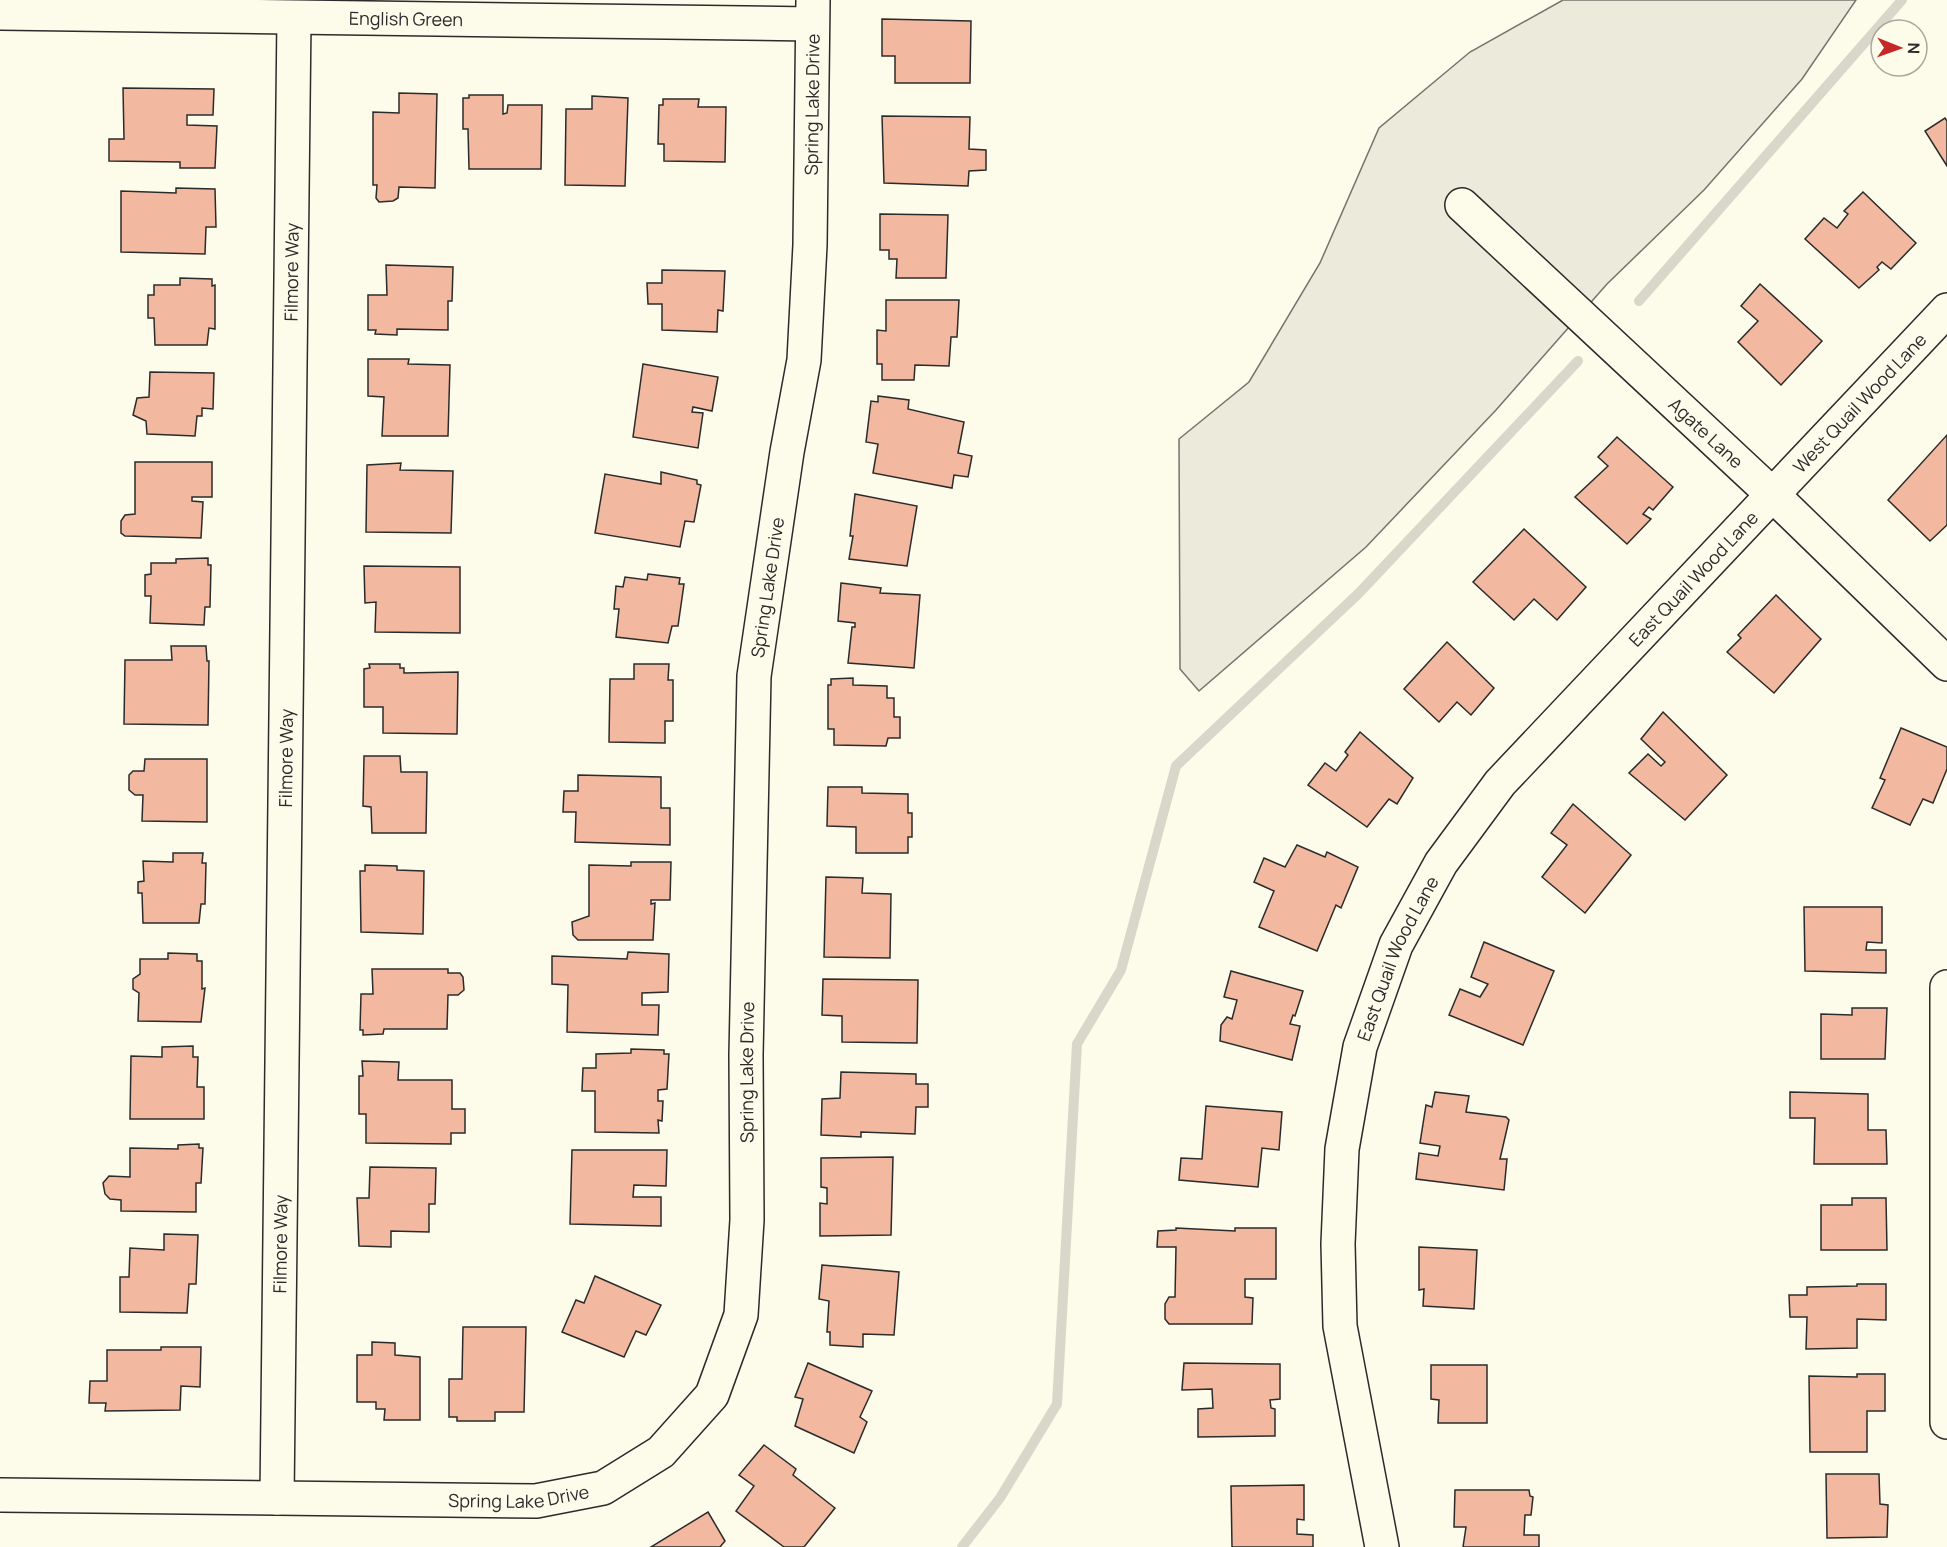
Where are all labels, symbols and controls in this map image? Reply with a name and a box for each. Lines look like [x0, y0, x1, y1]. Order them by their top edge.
street label: English Green [349, 6, 463, 31]
north arrow [1869, 18, 1929, 78]
street label: Spring Lake Drive [799, 34, 825, 176]
text: N [1903, 42, 1925, 54]
street label: Filmore Way [279, 222, 304, 322]
street label: West Quail Wood Lane [1787, 328, 1931, 478]
street label: Agate Lane [1664, 392, 1749, 473]
street label: East Quail Wood Lane [1623, 506, 1763, 652]
street label: Spring Lake Drive [745, 516, 789, 659]
street label: Filmore Way [273, 708, 298, 808]
street label: East Quail Wood Lane [1351, 872, 1444, 1044]
street label: Spring Lake Drive [734, 1001, 759, 1143]
street label: Filmore Way [267, 1194, 292, 1294]
street label: Spring Lake Drive [448, 1479, 591, 1513]

